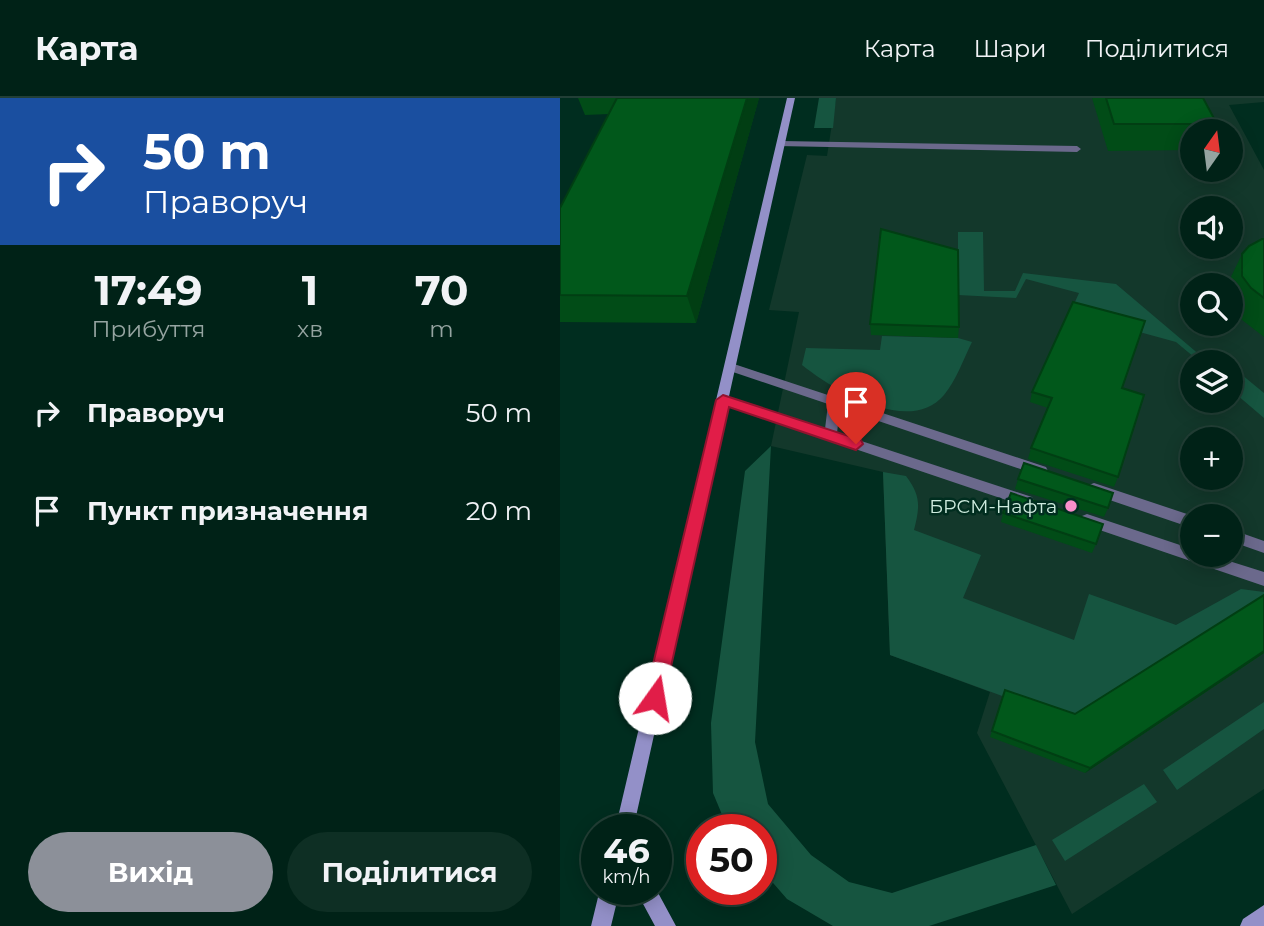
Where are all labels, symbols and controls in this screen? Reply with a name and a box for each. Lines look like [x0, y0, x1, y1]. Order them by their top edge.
text: Карта [35, 28, 138, 68]
text: Карта [864, 34, 935, 63]
text: Шари [973, 34, 1047, 63]
text: Поділитися [1085, 34, 1229, 63]
north arrow [1180, 119, 1242, 182]
map controls [1180, 119, 1243, 567]
text: 50 m [143, 122, 271, 181]
icon: right [28, 126, 119, 217]
text: Праворуч [143, 182, 308, 221]
button: sound [1180, 196, 1243, 259]
text: 17:49 [94, 264, 203, 316]
text: 1 [302, 264, 318, 316]
text: 70 [415, 264, 468, 316]
button: search [1180, 273, 1243, 336]
text: Прибуття [92, 315, 206, 343]
text: хв [297, 315, 323, 343]
text: m [429, 315, 454, 343]
button: layers [1180, 350, 1243, 413]
pin [826, 372, 886, 444]
icon: arrive [837, 383, 875, 421]
icon: right [28, 394, 66, 432]
text: Праворуч [87, 397, 225, 429]
text: 50 m [466, 397, 532, 429]
button: + [1180, 427, 1243, 490]
icon: arrive [28, 492, 66, 530]
text: Пункт призначення [87, 495, 368, 527]
text: 20 m [466, 495, 532, 527]
place label: БРСМ-Нафта [929, 495, 1057, 518]
marker: БРСМ-Нафта [1063, 498, 1079, 514]
button: − [1180, 504, 1243, 567]
position arrow [618, 661, 692, 735]
speed limit sign: 50 [686, 814, 777, 905]
text: 46 [603, 829, 650, 872]
button: Вихід [28, 832, 273, 912]
button: Поділитися [287, 832, 532, 912]
text: km/h [602, 866, 651, 888]

